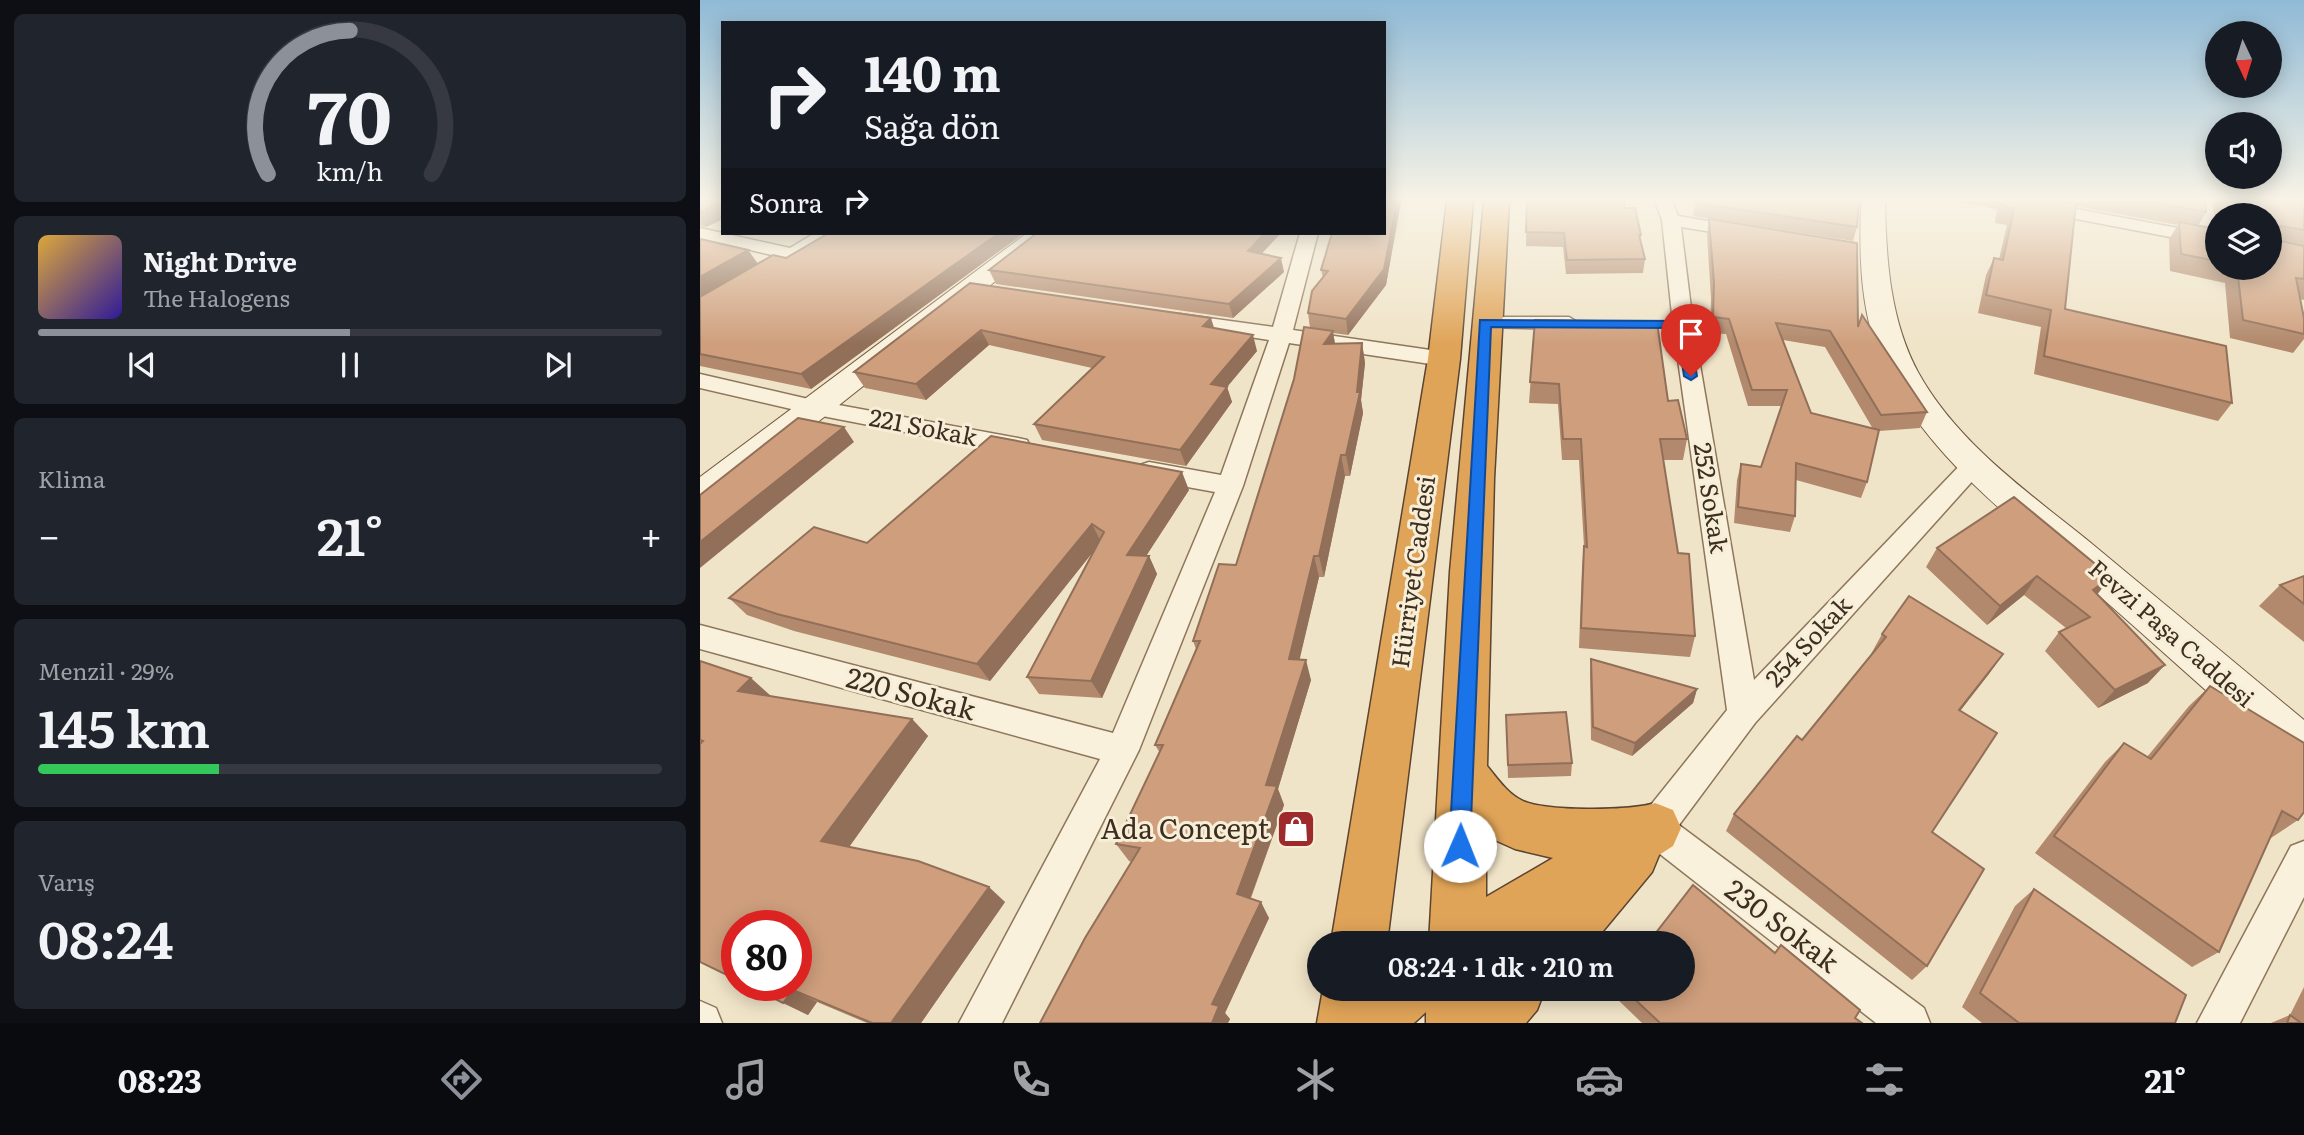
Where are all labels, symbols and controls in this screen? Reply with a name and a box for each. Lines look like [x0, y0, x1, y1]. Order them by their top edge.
north arrow [2205, 21, 2282, 98]
map controls [2205, 21, 2282, 280]
text: 140 m [864, 34, 1001, 107]
icon: right [749, 49, 840, 140]
text: 70 [308, 58, 392, 166]
text: Sağa dön [864, 101, 1000, 149]
button: sound [2205, 112, 2282, 189]
text: km/h [317, 152, 383, 189]
text: Sonra [749, 182, 823, 221]
icon: right [837, 182, 875, 220]
button: layers [2205, 203, 2282, 280]
text: Night Drive [143, 241, 297, 280]
text: The Halogens [143, 280, 290, 314]
pin [1661, 304, 1721, 376]
icon: arrive [1672, 315, 1710, 353]
icon: previous [123, 346, 161, 384]
icon: pause [331, 346, 369, 384]
icon: next [539, 346, 577, 384]
street label: 221 Sokak [867, 398, 981, 453]
street label: 252 Sokak [1686, 440, 1739, 556]
text: Klima [38, 461, 105, 495]
street label: Hürriyet Caddesi [1381, 473, 1442, 670]
text: 21° [317, 495, 383, 572]
text: − [38, 505, 60, 562]
text: + [640, 505, 662, 562]
street label: Fevzi Paşa Caddesi [2082, 550, 2263, 714]
street label: 254 Sokak [1756, 587, 1859, 693]
text: Menzil · 29% [38, 653, 174, 687]
street label: 220 Sokak [842, 655, 982, 730]
text: 145 km [38, 687, 210, 764]
place label: Ada Concept [1100, 806, 1270, 848]
shop icon: Ada Concept [1275, 808, 1317, 850]
position arrow [1423, 809, 1497, 883]
text: Varış [38, 864, 95, 898]
street label: 230 Sokak [1717, 868, 1850, 982]
text: 08:24 [38, 898, 173, 975]
speed limit sign: 80 [721, 910, 812, 1001]
text: 08:24 · 1 dk · 210 m [1388, 946, 1614, 985]
text: 08:23 [118, 1055, 202, 1103]
icon: directions [437, 1055, 486, 1104]
icon: music [722, 1055, 771, 1104]
icon: phone [1006, 1055, 1055, 1104]
icon: climate [1291, 1055, 1340, 1104]
icon: car [1575, 1055, 1624, 1104]
icon: filters [1860, 1055, 1909, 1104]
text: 21° [2144, 1055, 2186, 1103]

